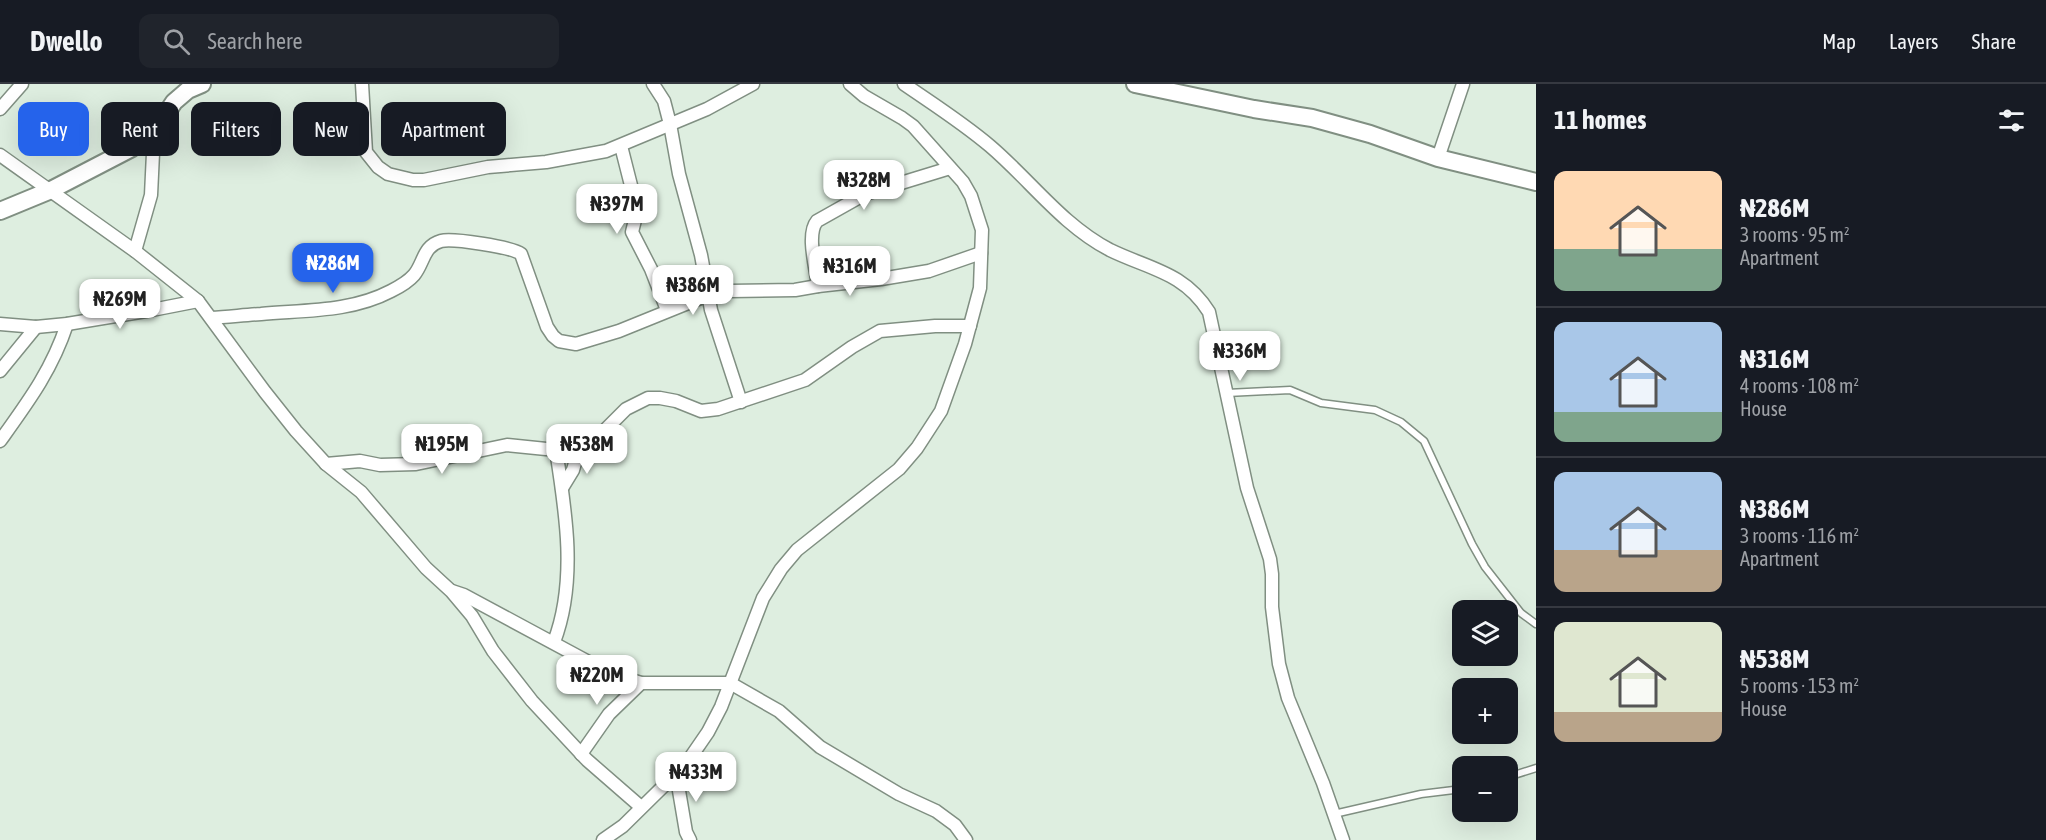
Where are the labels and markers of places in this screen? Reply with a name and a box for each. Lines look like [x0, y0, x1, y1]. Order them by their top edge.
pin: ₦328M [822, 160, 906, 211]
pin: ₦397M [575, 184, 659, 235]
pin: ₦286M [291, 243, 375, 294]
pin: ₦316M [808, 246, 892, 297]
pin: ₦386M [651, 265, 735, 316]
pin: ₦269M [78, 279, 162, 330]
pin: ₦336M [1198, 331, 1282, 382]
pin: ₦195M [400, 424, 484, 475]
pin: ₦538M [545, 424, 629, 475]
pin: ₦220M [555, 655, 639, 706]
pin: ₦433M [654, 752, 738, 803]

